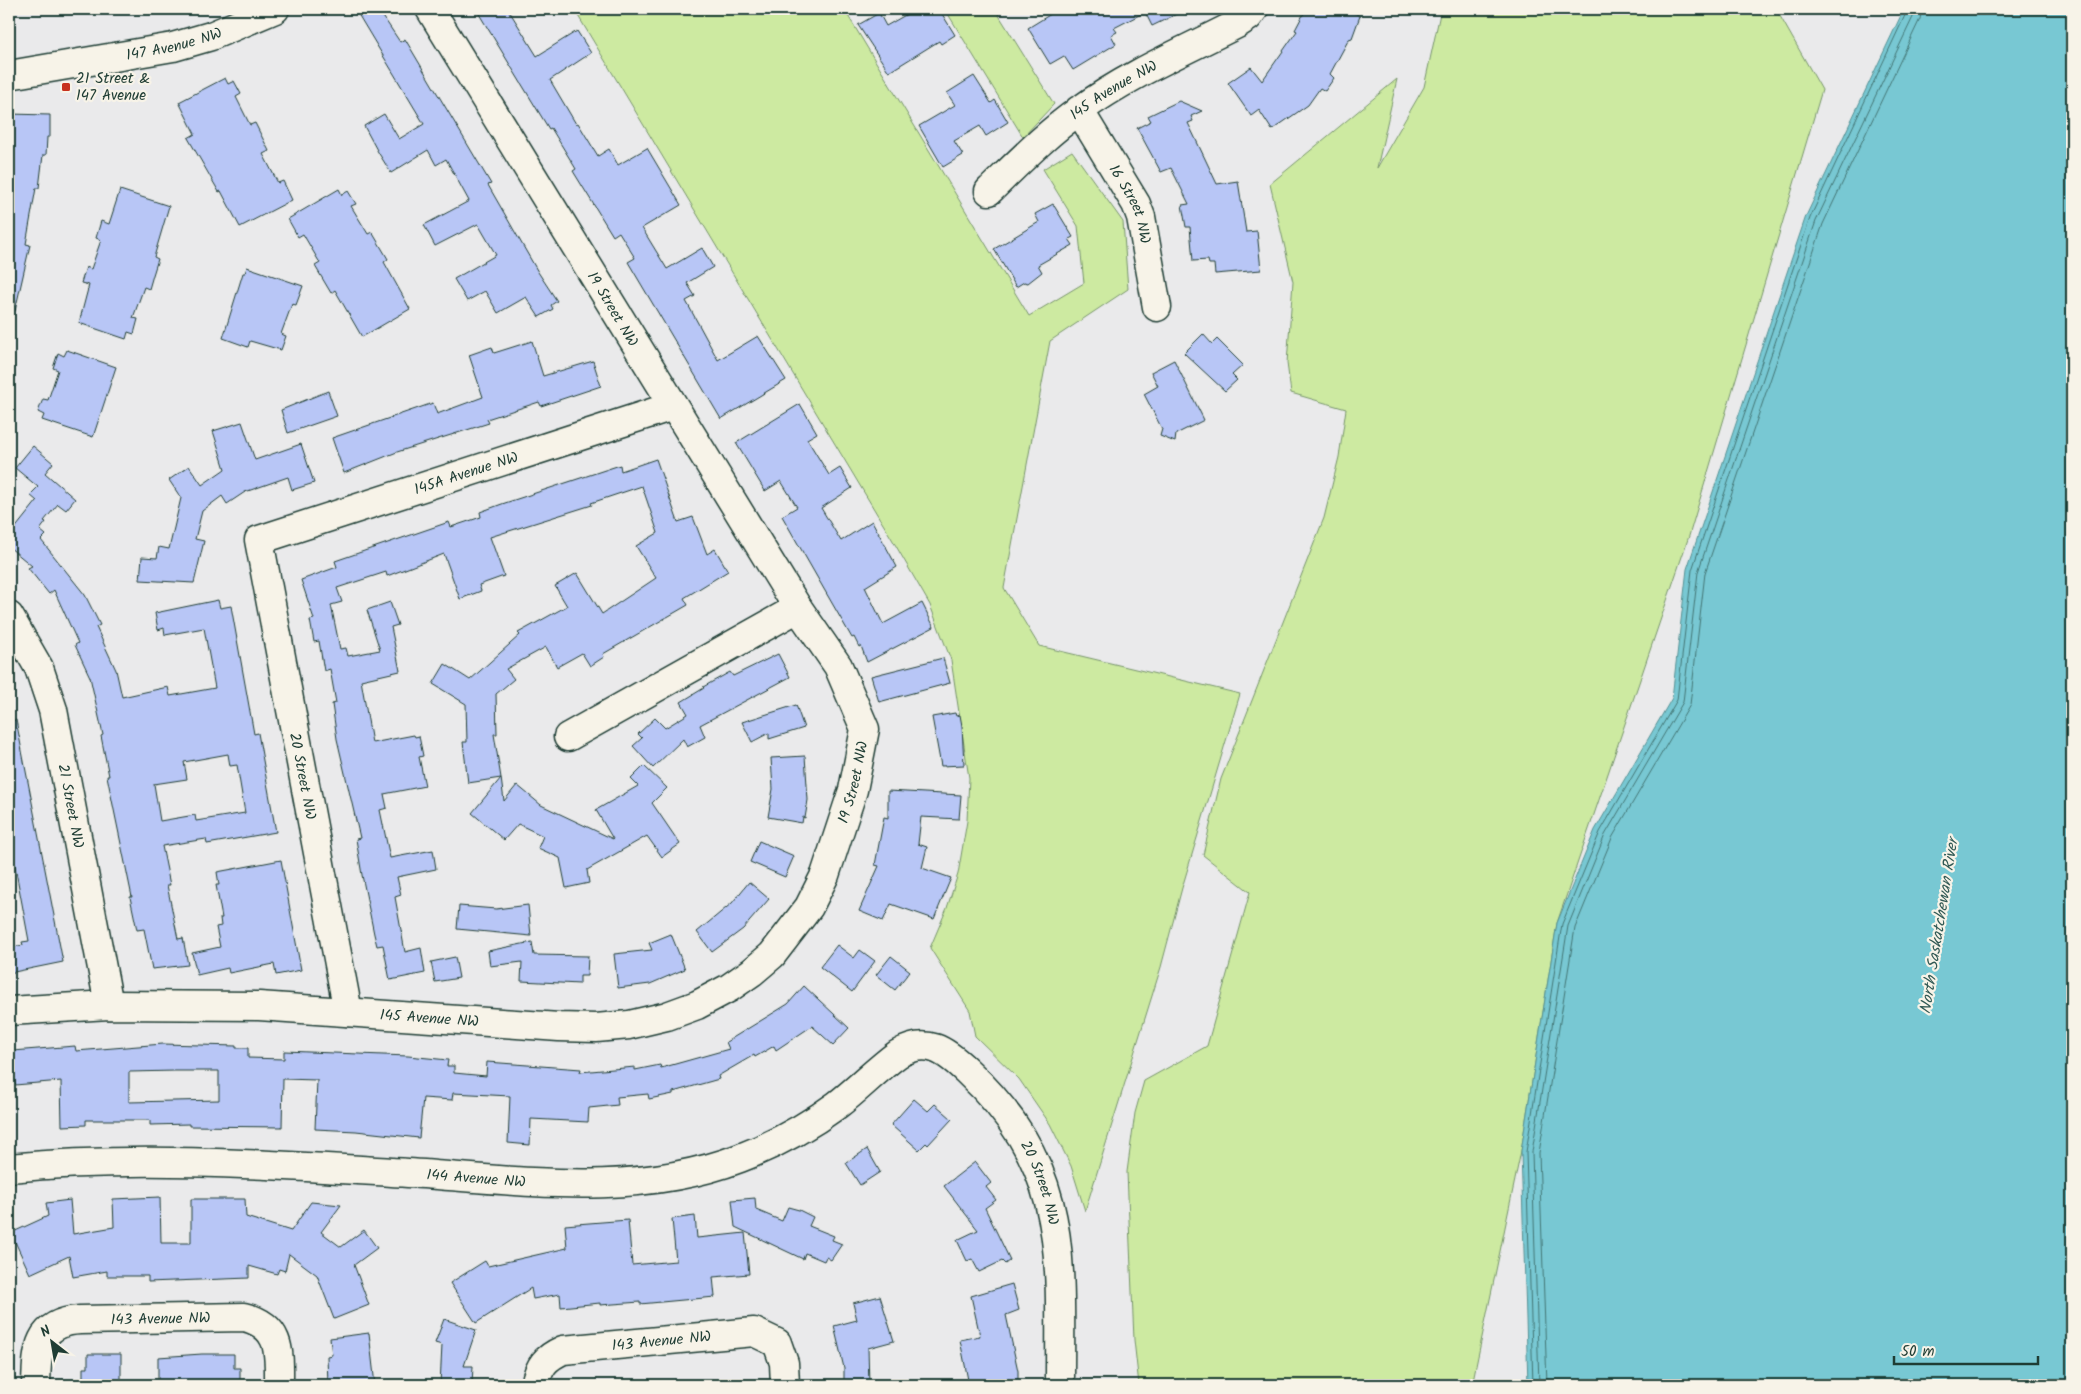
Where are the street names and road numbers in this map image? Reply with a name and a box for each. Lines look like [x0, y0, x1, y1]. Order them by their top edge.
street label: 147 Avenue NW [124, 21, 227, 68]
street label: 145 Avenue NW [1065, 55, 1162, 127]
street label: 16 Street NW [1102, 160, 1157, 246]
street label: 19 Street NW [580, 267, 644, 352]
street label: 145A Avenue NW [411, 446, 522, 502]
street label: 20 Street NW [282, 731, 322, 822]
street label: 19 Street NW [832, 739, 875, 827]
street label: 21 Street NW [50, 762, 90, 851]
street label: 145 Avenue NW [379, 1003, 480, 1034]
street label: 20 Street NW [1013, 1136, 1065, 1227]
street label: 144 Avenue NW [426, 1163, 527, 1195]
street label: 143 Avenue NW [110, 1307, 211, 1332]
street label: 143 Avenue NW [611, 1325, 713, 1358]

